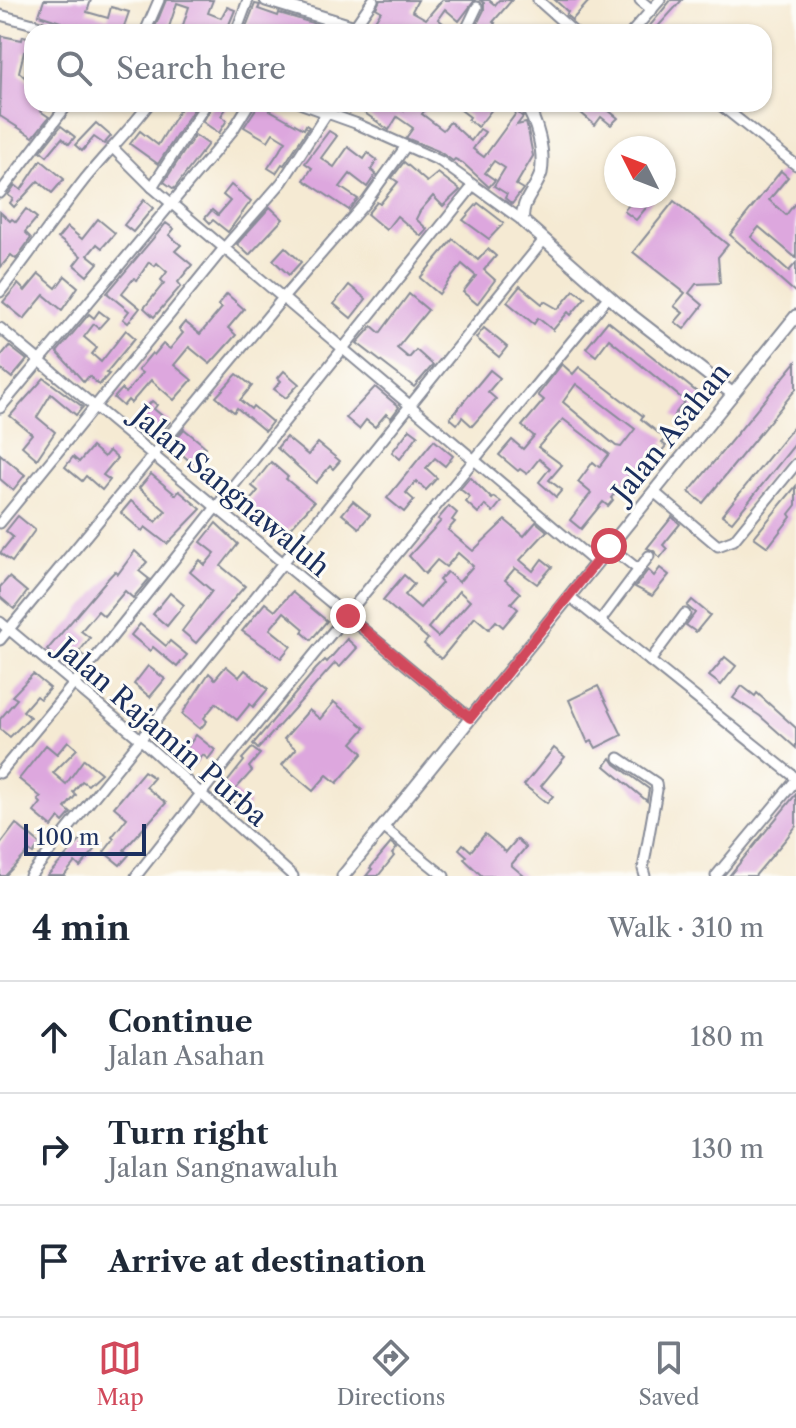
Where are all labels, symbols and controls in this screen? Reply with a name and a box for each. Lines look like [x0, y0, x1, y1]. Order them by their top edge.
search box [24, 24, 772, 112]
icon: search [52, 46, 96, 90]
text: Search here [116, 50, 286, 87]
north arrow [604, 136, 676, 208]
street label: Jalan Asahan [602, 356, 737, 511]
street label: Jalan Sangnawaluh [122, 396, 337, 584]
route start [591, 528, 627, 564]
route end [330, 598, 366, 634]
street label: Jalan Rajamin Purba [46, 628, 275, 833]
scale bar [24, 820, 146, 856]
text: 100 m [36, 824, 99, 851]
text: 4 min [32, 907, 130, 949]
text: Walk · 310 m [608, 912, 764, 944]
text: Continue [108, 1003, 253, 1040]
icon: ahead [32, 1015, 76, 1059]
text: 180 m [690, 1021, 764, 1053]
text: Jalan Asahan [108, 1040, 265, 1072]
text: Turn right [108, 1115, 268, 1152]
icon: right [32, 1127, 76, 1171]
text: 130 m [691, 1133, 764, 1165]
text: Jalan Sangnawaluh [108, 1152, 338, 1184]
icon: arrive [32, 1239, 76, 1283]
text: Arrive at destination [108, 1243, 426, 1280]
tab: Map [96, 1336, 144, 1411]
tab: Directions [337, 1336, 445, 1411]
tab: Saved [638, 1336, 699, 1411]

